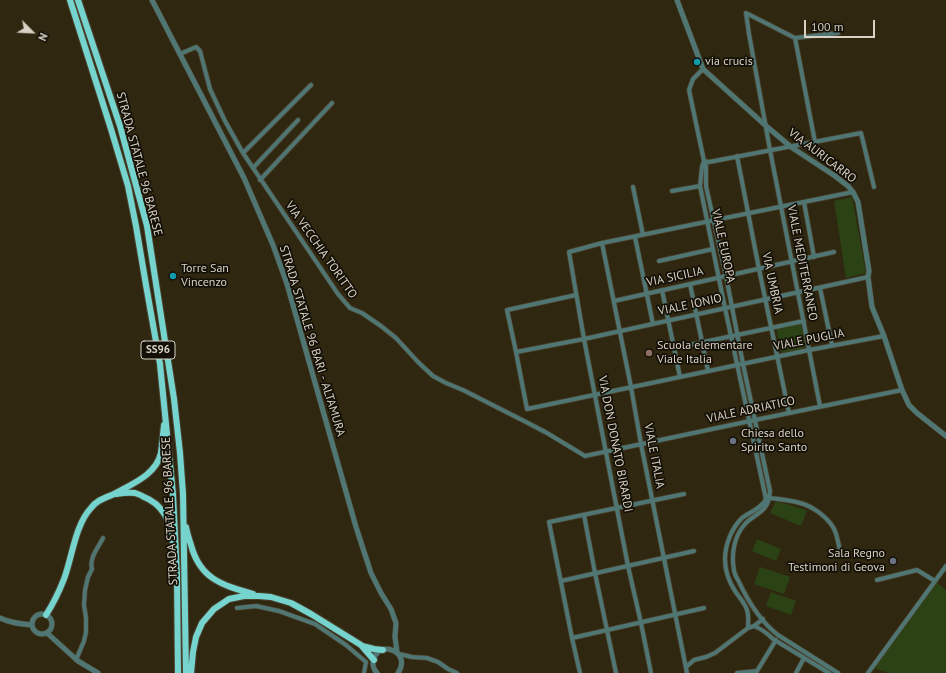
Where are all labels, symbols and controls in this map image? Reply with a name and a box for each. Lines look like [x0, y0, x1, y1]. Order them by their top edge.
north arrow [12, 12, 52, 52]
scale bar [806, 12, 877, 38]
text: 100 m [811, 19, 844, 34]
text: N [35, 31, 51, 43]
place label: via crucis [705, 55, 753, 69]
marker: via crucis [692, 57, 702, 67]
street label: STRADA STATALE 96 BARESE [113, 90, 165, 238]
street label: VIA AURICARRO [785, 126, 859, 186]
street label: VIA VECCHIA TORITTO [282, 199, 360, 301]
street label: VIALE MEDITERRANEO [784, 204, 820, 322]
street label: VIALE EUROPA [708, 208, 738, 284]
street label: STRADA STATALE 96 BARI - ALTAMURA [276, 244, 348, 438]
street label: VIA UMBRIA [758, 251, 786, 315]
place label: Torre San Vincenzo [181, 262, 229, 290]
street label: VIA SICILIA [645, 264, 705, 290]
marker: Torre San Vincenzo [168, 271, 178, 281]
street label: VIALE IONIO [657, 291, 723, 319]
street label: VIALE PUGLIA [772, 326, 846, 354]
place label: Scuola elementare Viale Italia [657, 339, 753, 367]
road number: SS96 [141, 341, 175, 359]
marker: Scuola elementare Viale Italia [644, 348, 654, 358]
street label: VIA DON DONATO BIRARDI [595, 375, 635, 513]
street label: VIALE ADRIATICO [706, 394, 796, 426]
street label: VIALE ITALIA [641, 422, 667, 490]
place label: Chiesa dello Spirito Santo [741, 427, 807, 455]
street label: STRADA STATALE 96 BARESE [159, 436, 181, 586]
marker: Chiesa dello Spirito Santo [728, 436, 738, 446]
place label: Sala Regno Testimoni di Geova [788, 547, 885, 575]
marker: Sala Regno Testimoni di Geova [888, 556, 898, 566]

